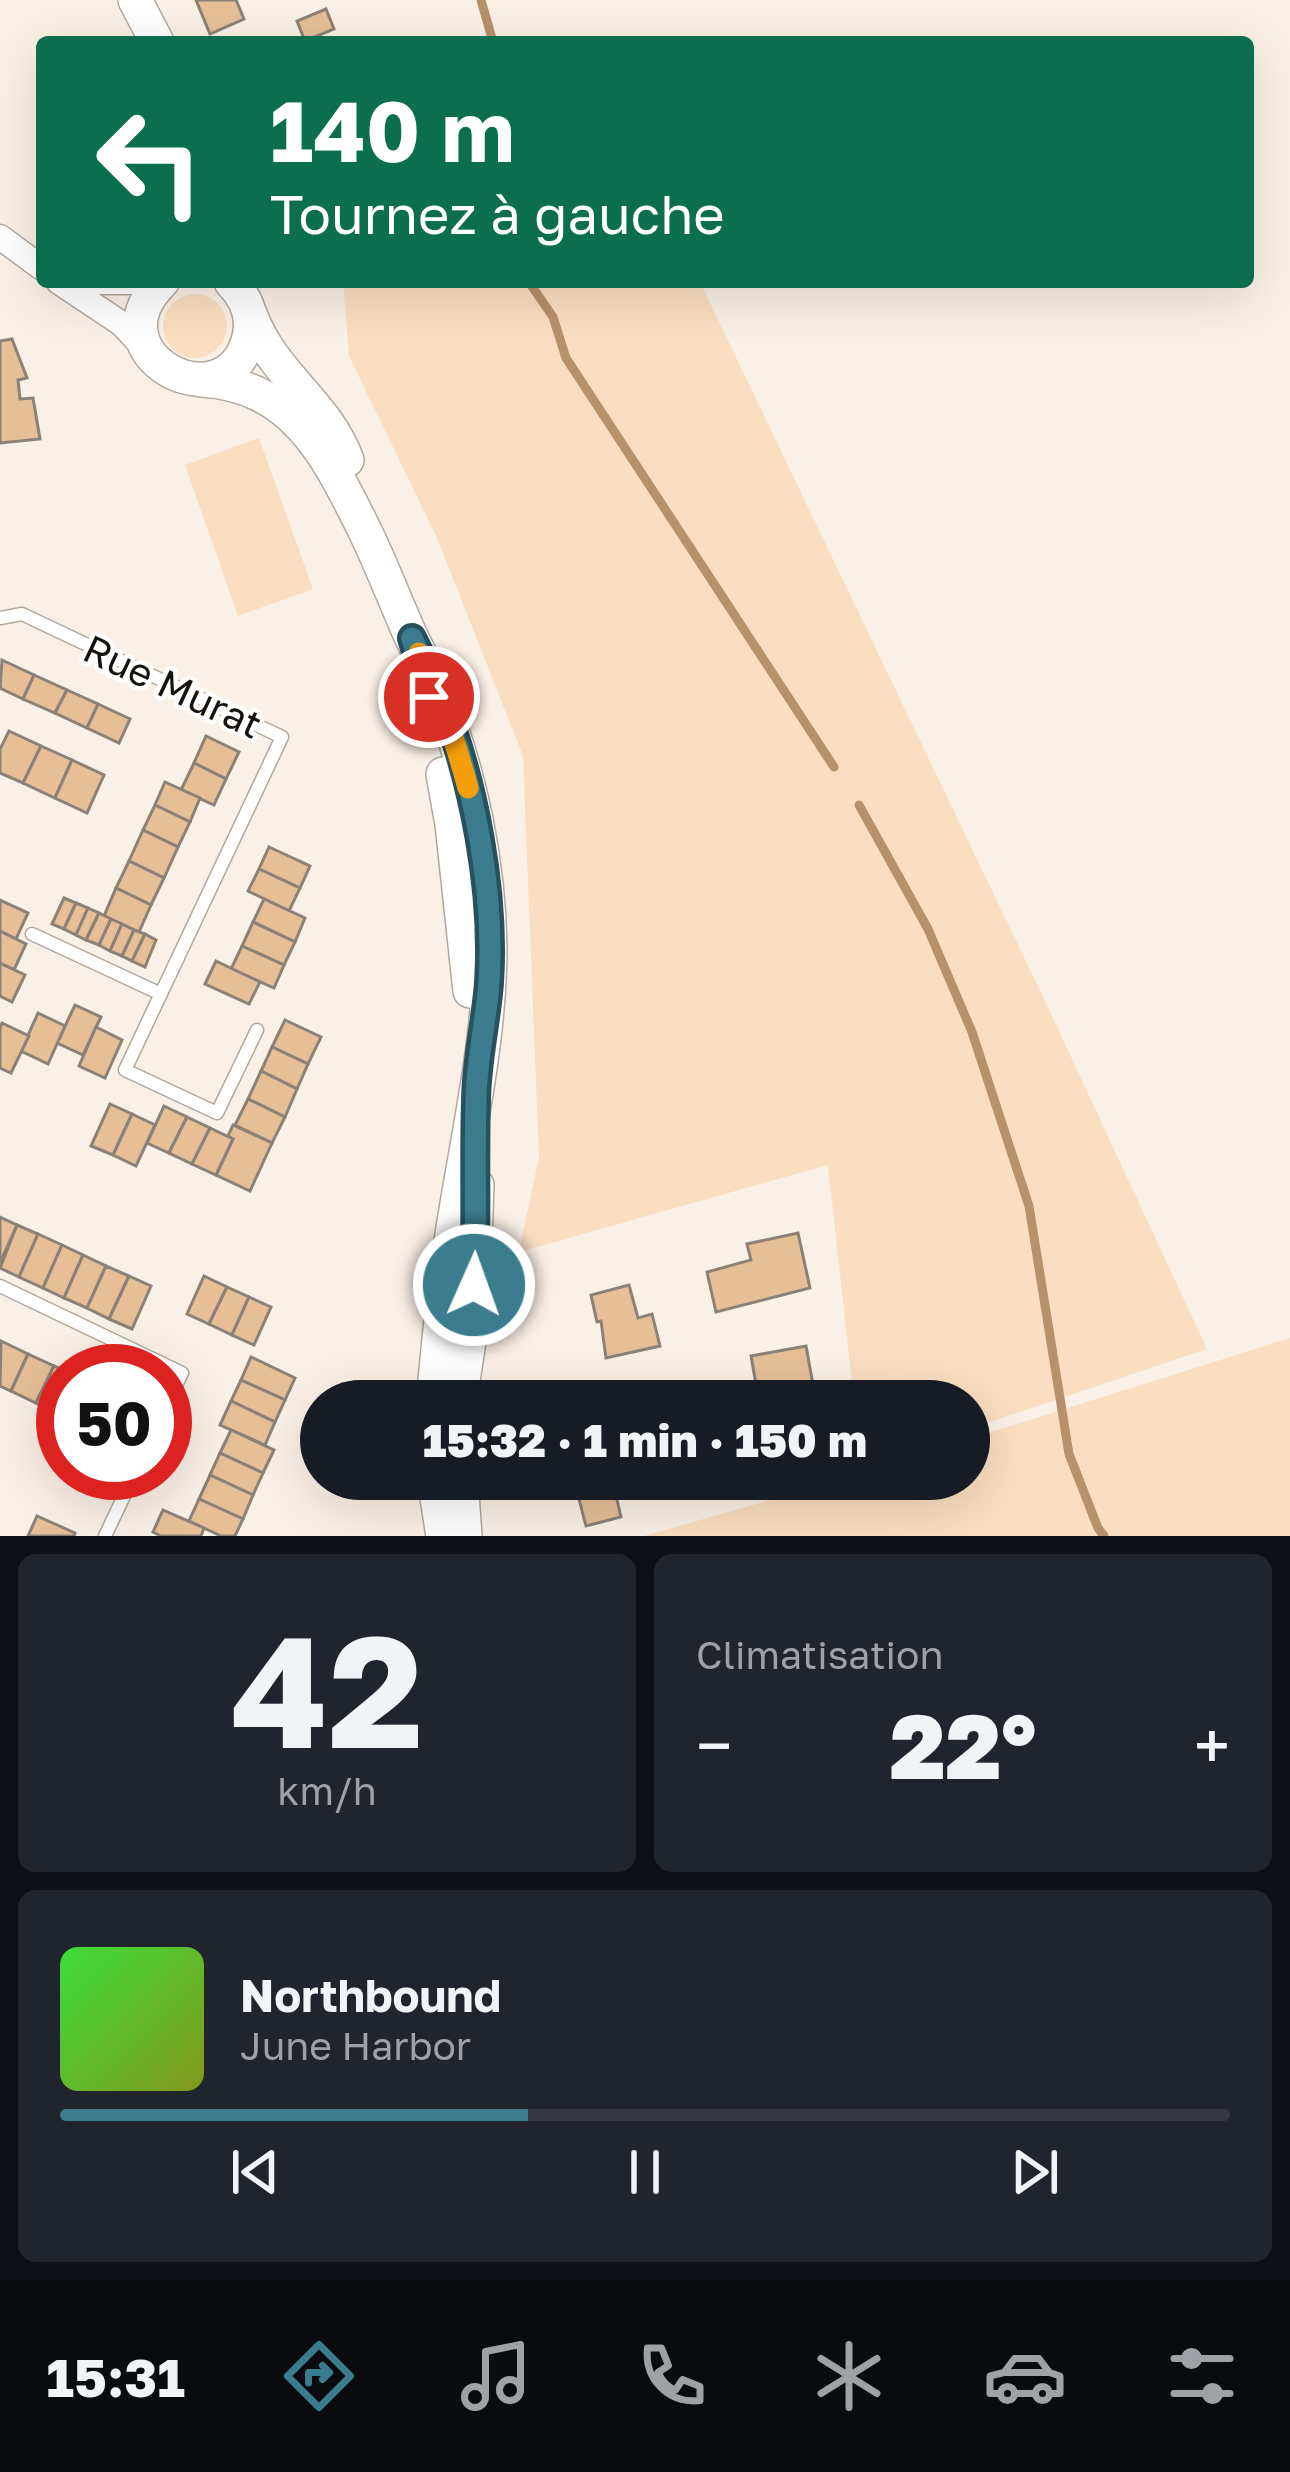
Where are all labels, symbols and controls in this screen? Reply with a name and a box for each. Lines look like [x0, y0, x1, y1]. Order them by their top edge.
text: 140 m [270, 80, 515, 180]
icon: left [72, 84, 228, 240]
text: Tournez à gauche [270, 181, 725, 246]
street label: Rue Murat [77, 624, 269, 748]
pin [378, 646, 480, 748]
icon: arrive [396, 664, 462, 730]
position arrow [411, 1222, 537, 1348]
speed limit sign: 50 [36, 1344, 192, 1500]
text: 15:32 · 1 min · 150 m [423, 1413, 867, 1467]
text: 42 [231, 1595, 423, 1782]
text: Climatisation [696, 1631, 943, 1678]
text: 22° [890, 1691, 1036, 1799]
text: − [696, 1705, 732, 1785]
text: + [1194, 1705, 1230, 1785]
text: km/h [277, 1767, 377, 1814]
text: Northbound [240, 1968, 501, 2022]
text: June Harbor [240, 2022, 471, 2069]
icon: previous [222, 2139, 288, 2205]
icon: pause [612, 2139, 678, 2205]
icon: next [1002, 2139, 1068, 2205]
icon: directions [277, 2334, 361, 2418]
icon: music [454, 2334, 538, 2418]
icon: phone [630, 2334, 714, 2418]
icon: climate [807, 2334, 891, 2418]
icon: car [983, 2334, 1067, 2418]
icon: filters [1160, 2334, 1244, 2418]
text: 15:31 [46, 2344, 185, 2409]

